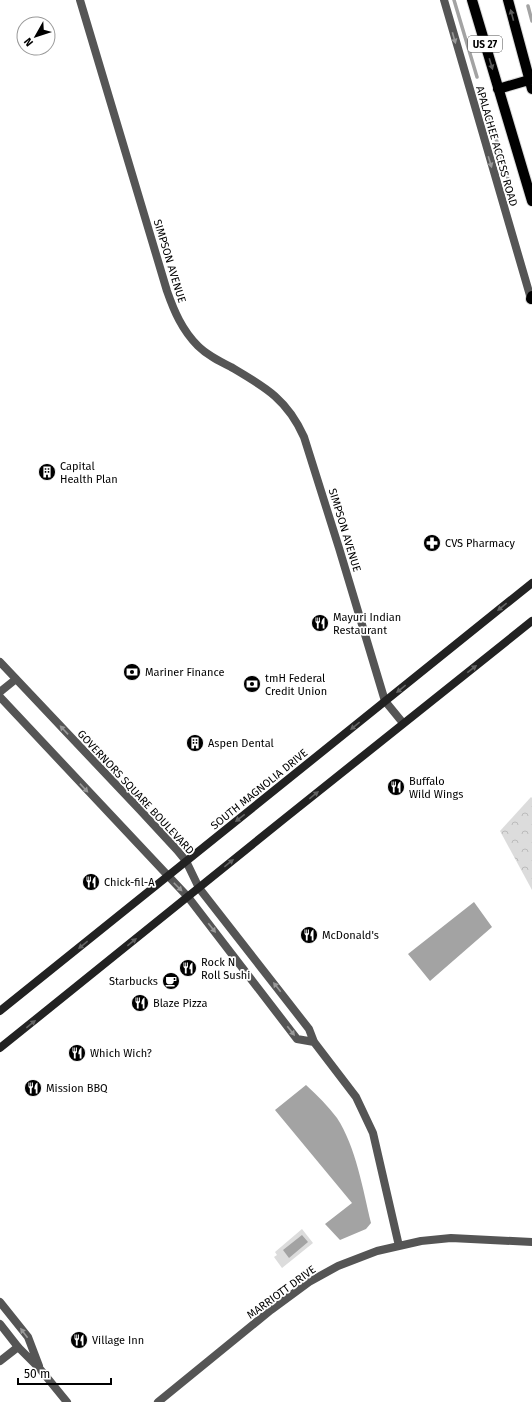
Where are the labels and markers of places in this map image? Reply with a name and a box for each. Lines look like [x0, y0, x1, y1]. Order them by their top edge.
place label: Capital Health Plan [60, 460, 118, 486]
building icon: Capital Health Plan [37, 462, 57, 482]
pharmacy icon: CVS Pharmacy [422, 533, 442, 553]
place label: CVS Pharmacy [445, 537, 516, 550]
place label: Mayuri Indian Restaurant [333, 611, 401, 637]
restaurant icon: Mayuri Indian Restaurant [310, 613, 330, 633]
bank icon: Mariner Finance [122, 662, 142, 682]
place label: Mariner Finance [145, 666, 225, 679]
place label: tmH Federal Credit Union [265, 672, 327, 698]
bank icon: tmH Federal Credit Union [242, 674, 262, 694]
building icon: Aspen Dental [185, 733, 205, 753]
place label: Aspen Dental [208, 737, 274, 750]
place label: Buffalo Wild Wings [409, 775, 463, 801]
restaurant icon: Buffalo Wild Wings [386, 777, 406, 797]
restaurant icon: Chick-fil-A [81, 872, 101, 892]
place label: Chick-fil-A [104, 876, 155, 889]
restaurant icon: McDonald's [299, 925, 319, 945]
place label: McDonald's [322, 929, 379, 942]
place label: Rock N Roll Sushi [201, 956, 250, 982]
restaurant icon: Rock N Roll Sushi [178, 958, 198, 978]
cafe icon: Starbucks [161, 971, 181, 991]
place label: Starbucks [109, 975, 158, 988]
restaurant icon: Blaze Pizza [130, 993, 150, 1013]
place label: Blaze Pizza [153, 997, 207, 1010]
restaurant icon: Which Wich? [67, 1043, 87, 1063]
place label: Which Wich? [90, 1047, 152, 1060]
restaurant icon: Mission BBQ [23, 1078, 43, 1098]
place label: Mission BBQ [46, 1082, 108, 1095]
restaurant icon: Village Inn [69, 1330, 89, 1350]
place label: Village Inn [92, 1334, 144, 1347]

